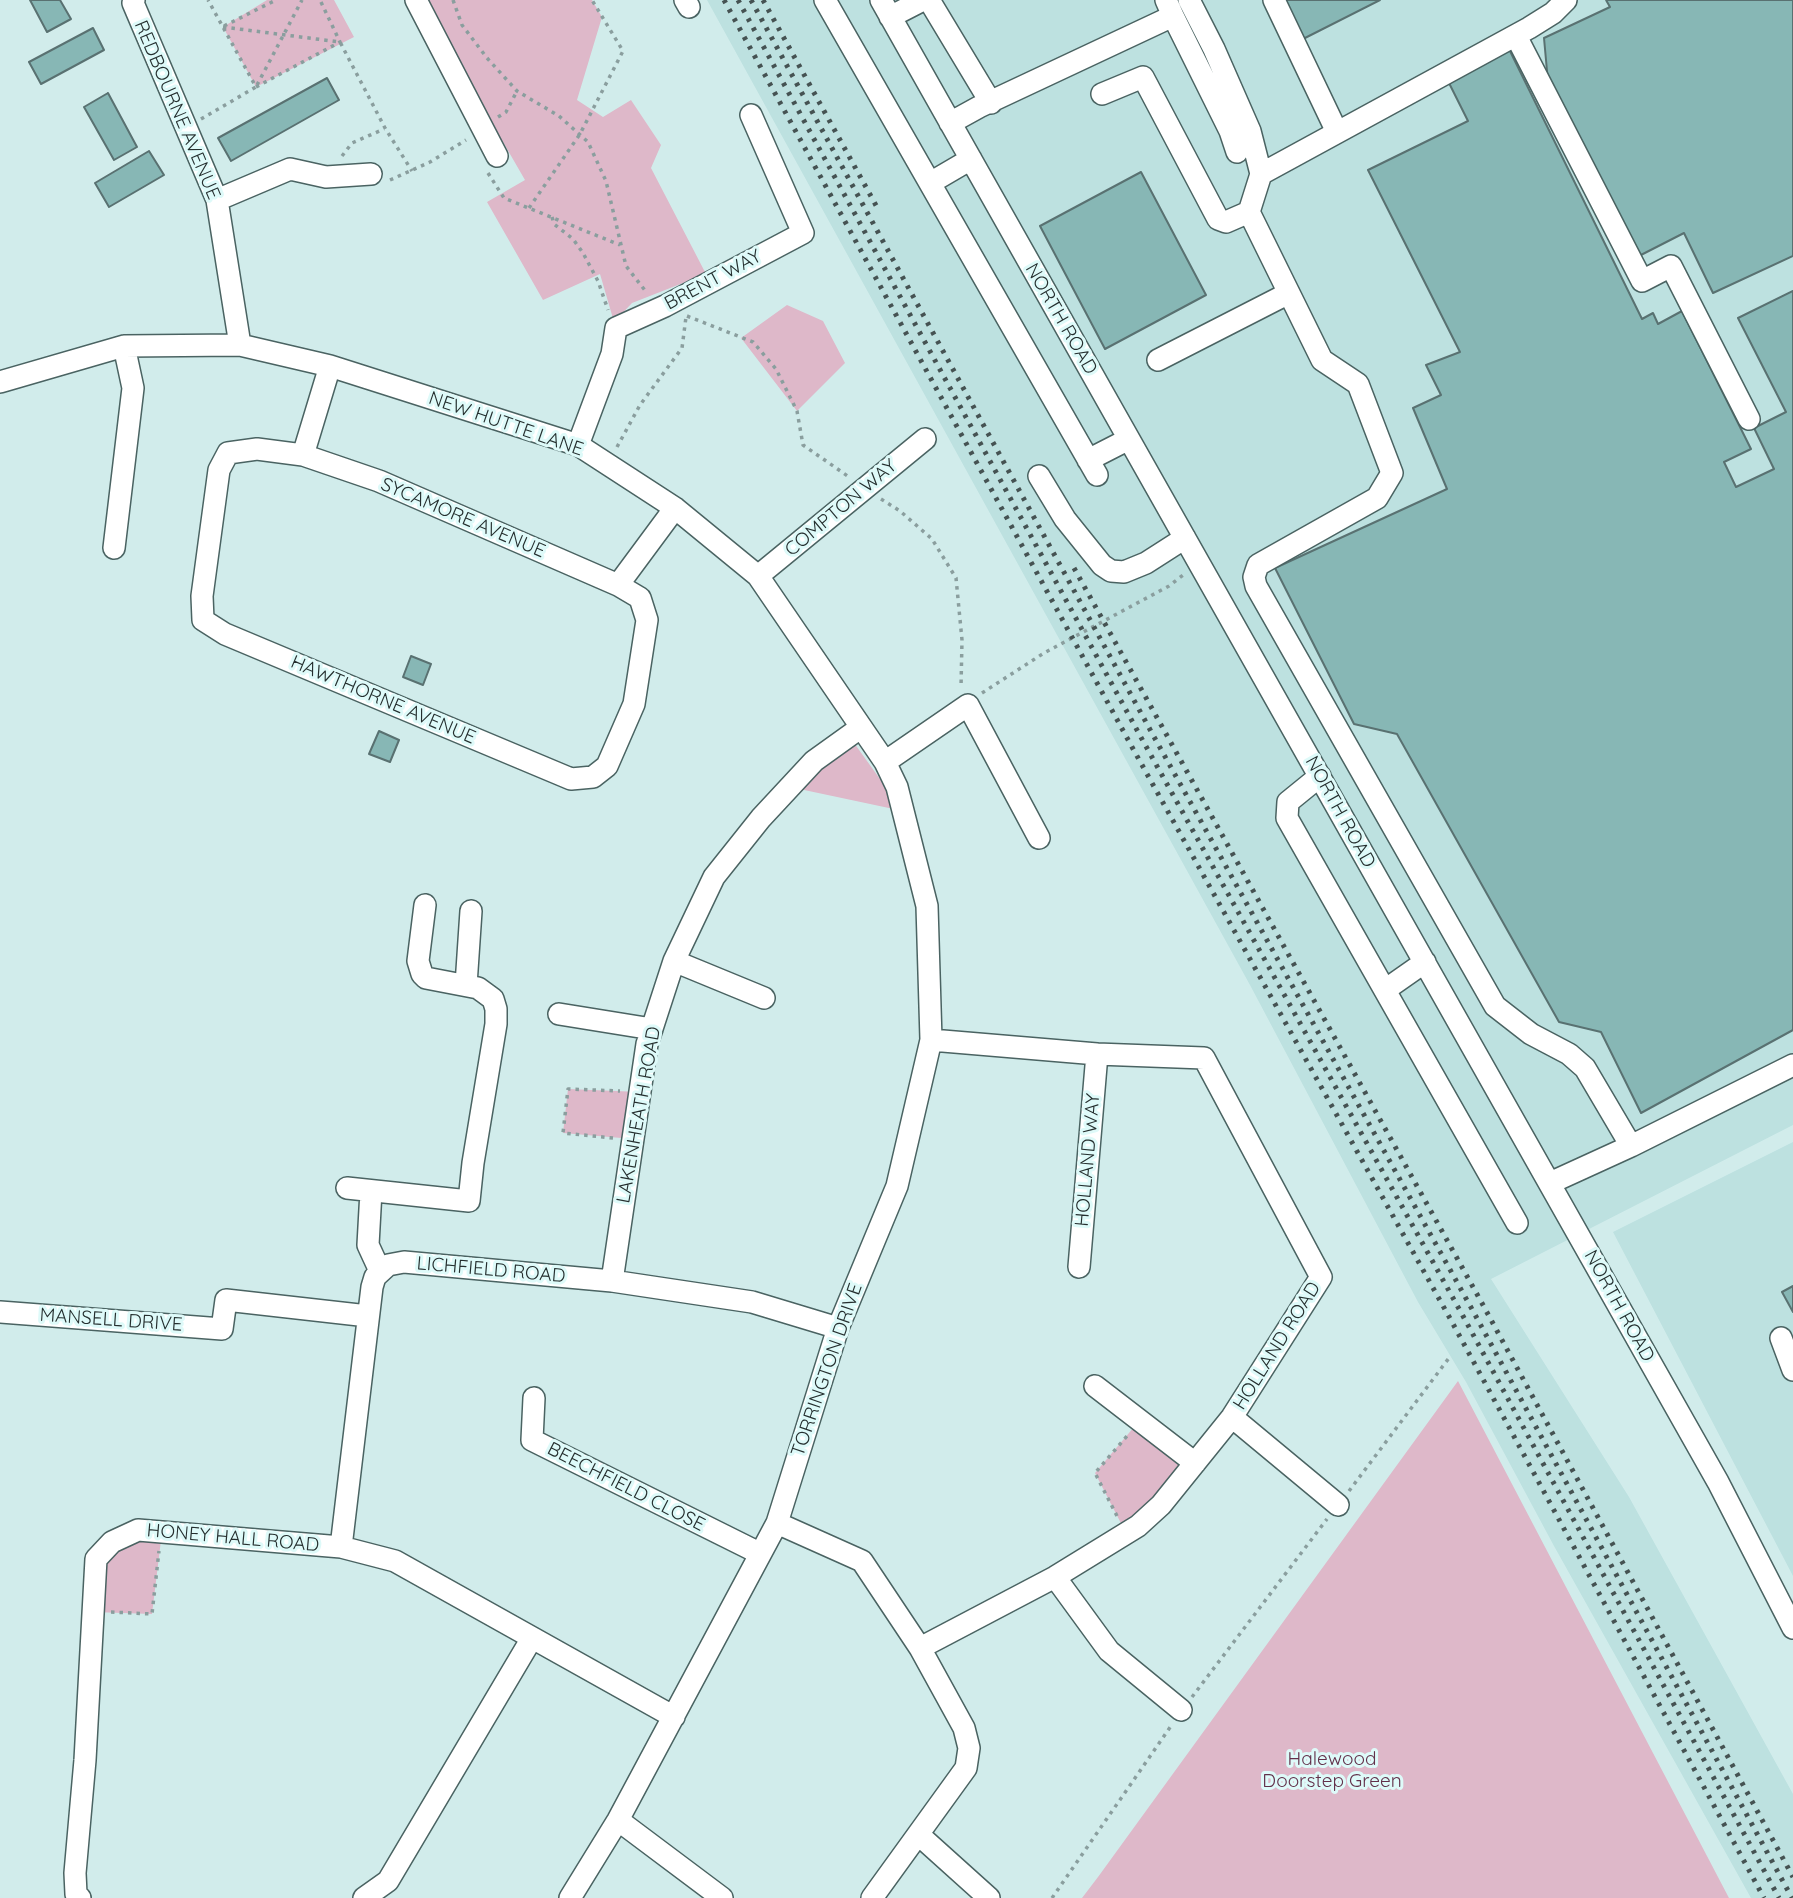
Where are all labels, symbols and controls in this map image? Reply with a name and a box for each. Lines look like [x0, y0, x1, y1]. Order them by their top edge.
street label: REDBOURNE AVENUE [129, 17, 225, 203]
street label: BRENT WAY [661, 245, 765, 315]
street label: NORTH ROAD [1020, 260, 1102, 378]
street label: NEW HUTTE LANE [426, 387, 586, 461]
street label: COMPTON WAY [781, 455, 901, 561]
street label: SYCAMORE AVENUE [377, 473, 549, 563]
street label: HAWTHORNE AVENUE [287, 651, 479, 749]
street label: NORTH ROAD [1300, 752, 1380, 872]
street label: LAKENHEATH ROAD [612, 1025, 666, 1205]
street label: HOLLAND WAY [1071, 1093, 1105, 1227]
street label: NORTH ROAD [1579, 1246, 1659, 1366]
street label: LICHFIELD ROAD [416, 1252, 566, 1288]
street label: HOLLAND ROAD [1229, 1278, 1325, 1414]
street label: TORRINGTON DRIVE [787, 1280, 867, 1460]
street label: MANSELL DRIVE [39, 1304, 183, 1336]
street label: BEECHFIELD CLOSE [543, 1437, 709, 1537]
street label: HONEY HALL ROAD [146, 1519, 320, 1557]
park label: Halewood Doorstep Green [1262, 1748, 1402, 1792]

